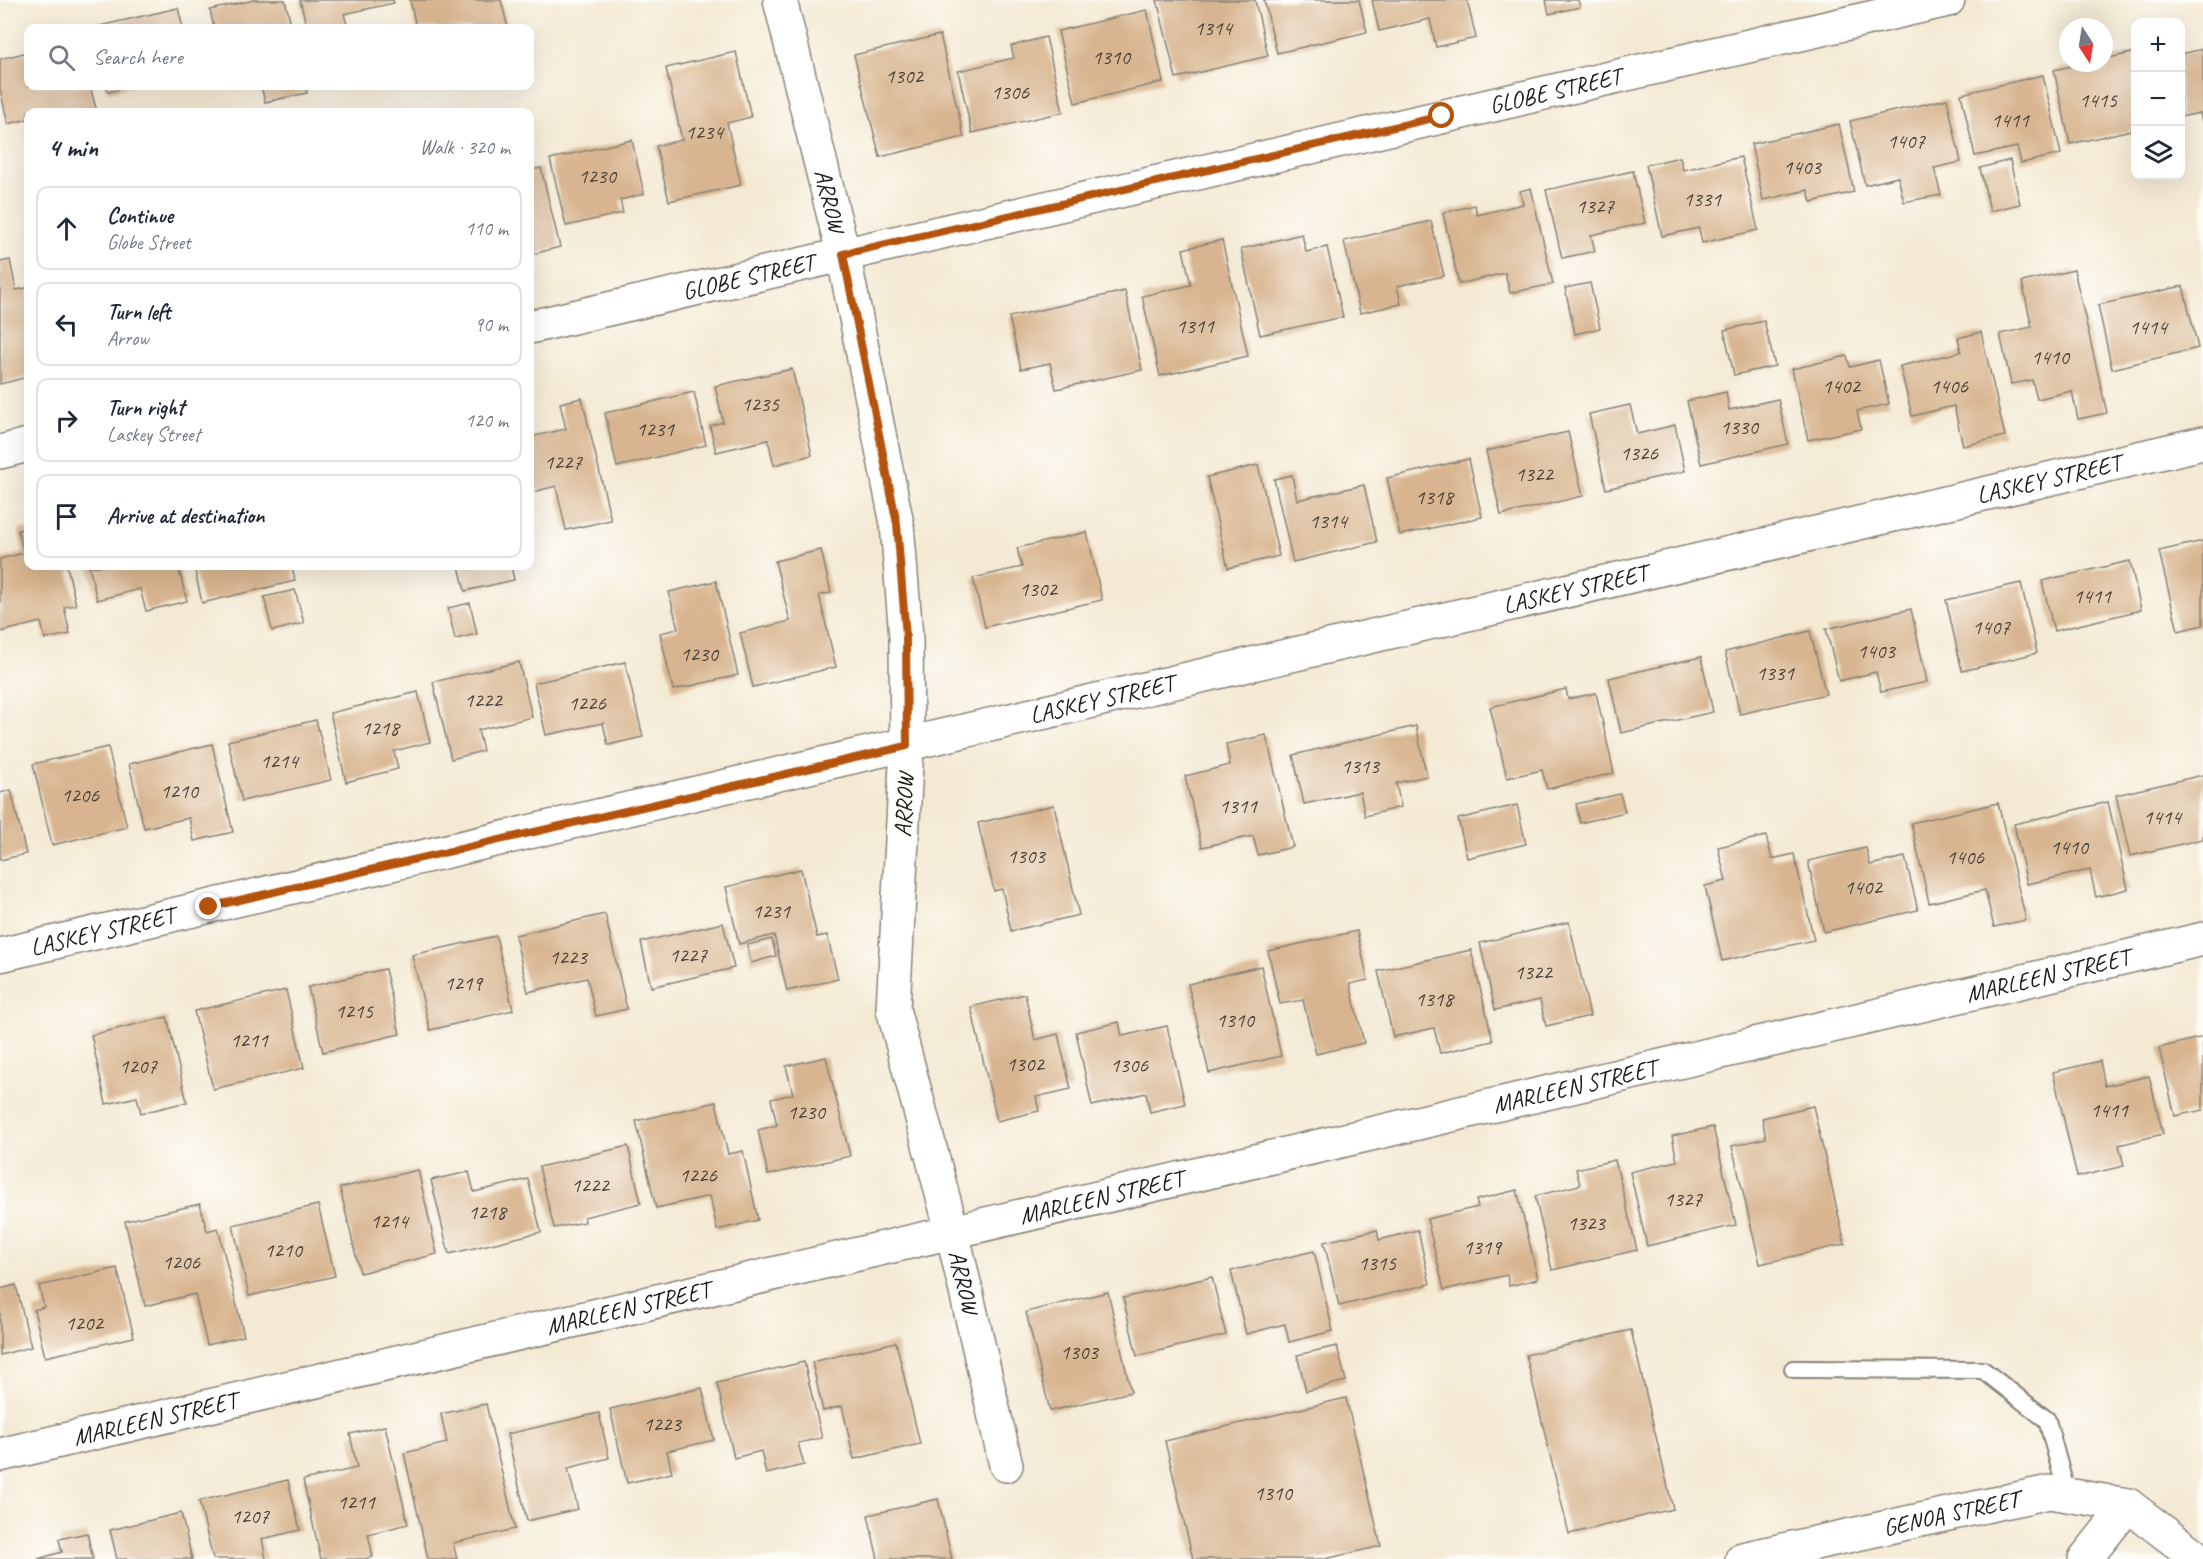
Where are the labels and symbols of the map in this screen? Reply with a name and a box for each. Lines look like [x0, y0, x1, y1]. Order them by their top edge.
house number: 1314 [1194, 15, 1234, 41]
north arrow [2059, 18, 2113, 72]
house number: 1310 [1092, 44, 1131, 70]
street label: GLOBE STREET [1486, 60, 1629, 120]
house number: 1302 [885, 63, 924, 89]
house number: 1306 [991, 79, 1029, 105]
house number: 1415 [2079, 87, 2118, 113]
route start [1428, 102, 1454, 128]
house number: 1411 [1991, 107, 2030, 133]
house number: 1234 [685, 119, 725, 145]
house number: 1407 [1887, 128, 1926, 154]
house number: 1403 [1783, 154, 1822, 180]
house number: 1230 [578, 163, 617, 189]
street label: ARROW [808, 166, 853, 238]
house number: 1331 [1683, 186, 1722, 212]
house number: 1327 [1576, 193, 1615, 219]
street label: GLOBE STREET [679, 246, 822, 306]
house number: 1311 [1176, 313, 1215, 339]
house number: 1414 [2129, 314, 2169, 340]
house number: 1410 [2031, 344, 2070, 370]
house number: 1402 [1822, 373, 1861, 399]
house number: 1406 [1930, 373, 1968, 399]
house number: 1235 [741, 391, 780, 417]
house number: 1330 [1720, 414, 1759, 440]
house number: 1231 [636, 416, 675, 442]
house number: 1326 [1620, 440, 1658, 466]
street label: LASKEY STREET [1974, 446, 2129, 510]
house number: 1227 [544, 449, 583, 475]
house number: 1322 [1515, 461, 1554, 487]
house number: 1318 [1415, 484, 1455, 510]
house number: 1314 [1309, 508, 1349, 534]
street label: LASKEY STREET [1500, 556, 1656, 620]
house number: 1302 [1019, 576, 1058, 602]
house number: 1411 [2073, 583, 2112, 609]
house number: 1407 [1972, 614, 2011, 640]
house number: 1403 [1857, 638, 1896, 664]
house number: 1230 [680, 641, 719, 667]
house number: 1331 [1756, 660, 1795, 686]
street label: LASKEY STREET [1027, 666, 1182, 730]
house number: 1222 [464, 687, 503, 713]
house number: 1226 [568, 690, 606, 716]
house number: 1218 [361, 715, 401, 741]
house number: 1214 [260, 748, 300, 774]
house number: 1313 [1341, 753, 1380, 779]
street label: ARROW [887, 769, 921, 838]
house number: 1210 [160, 778, 199, 804]
house number: 1206 [61, 782, 99, 808]
house number: 1311 [1219, 793, 1258, 819]
house number: 1414 [2143, 804, 2183, 830]
house number: 1410 [2050, 834, 2089, 860]
house number: 1303 [1007, 843, 1046, 869]
house number: 1406 [1946, 844, 1984, 870]
house number: 1402 [1844, 874, 1883, 900]
route end [195, 893, 221, 919]
house number: 1231 [752, 898, 791, 924]
street label: LASKEY STREET [27, 899, 183, 962]
street label: MARLEEN STREET [1963, 940, 2138, 1009]
house number: 1227 [669, 942, 708, 968]
house number: 1223 [549, 944, 588, 970]
house number: 1322 [1514, 959, 1553, 985]
house number: 1219 [444, 970, 483, 996]
house number: 1318 [1415, 986, 1455, 1012]
house number: 1215 [335, 998, 374, 1024]
house number: 1310 [1216, 1007, 1255, 1033]
house number: 1211 [230, 1027, 269, 1053]
house number: 1302 [1006, 1051, 1045, 1077]
street label: MARLEEN STREET [1490, 1051, 1665, 1120]
house number: 1306 [1110, 1052, 1148, 1078]
house number: 1207 [119, 1053, 158, 1079]
house number: 1411 [2090, 1097, 2129, 1123]
house number: 1230 [787, 1099, 826, 1125]
house number: 1226 [679, 1162, 717, 1188]
street label: MARLEEN STREET [1017, 1162, 1192, 1231]
house number: 1222 [571, 1172, 610, 1198]
house number: 1327 [1664, 1186, 1703, 1212]
house number: 1218 [468, 1199, 508, 1225]
house number: 1214 [370, 1208, 410, 1234]
house number: 1323 [1567, 1210, 1606, 1236]
house number: 1319 [1463, 1234, 1502, 1260]
house number: 1210 [264, 1237, 303, 1263]
street label: ARROW [942, 1247, 986, 1320]
house number: 1206 [162, 1249, 200, 1275]
house number: 1315 [1358, 1250, 1397, 1276]
street label: MARLEEN STREET [543, 1273, 719, 1342]
house number: 1202 [65, 1310, 104, 1336]
house number: 1303 [1060, 1339, 1099, 1365]
street label: MARLEEN STREET [70, 1384, 245, 1452]
house number: 1223 [643, 1411, 682, 1437]
house number: 1310 [1254, 1480, 1293, 1506]
street label: GENOA STREET [1880, 1483, 2028, 1543]
house number: 1211 [337, 1489, 376, 1515]
house number: 1207 [231, 1503, 270, 1529]

